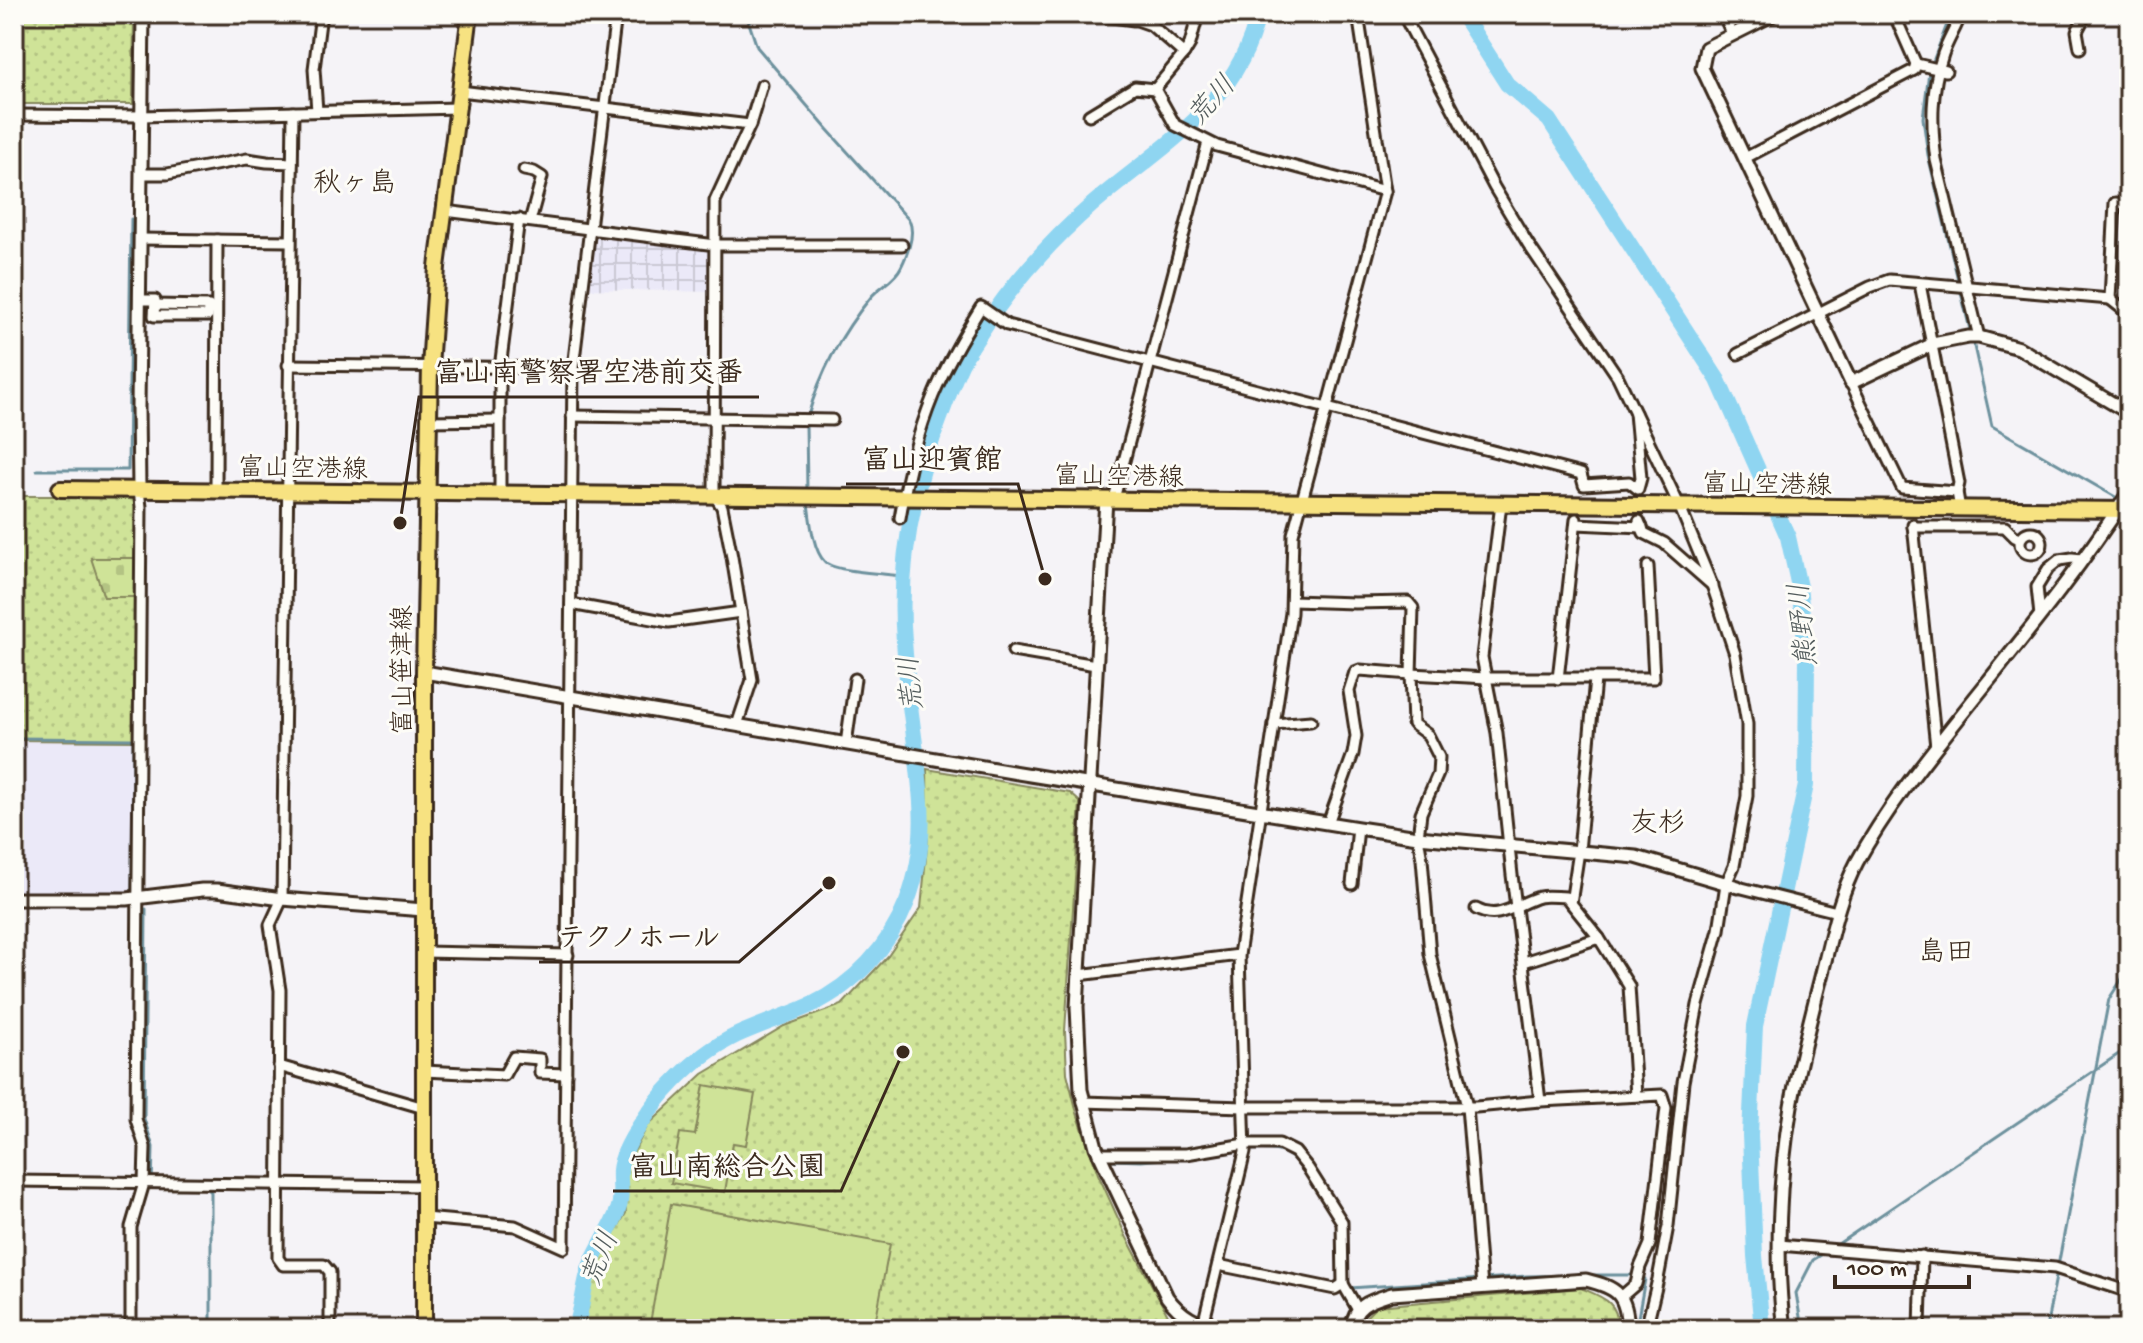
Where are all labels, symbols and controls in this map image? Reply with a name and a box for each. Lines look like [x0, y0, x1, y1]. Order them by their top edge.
water label: 荒川 [1182, 69, 1244, 134]
district label: 秋ヶ島 [313, 168, 397, 202]
callout: 富山南警察署空港前交番 [419, 345, 759, 397]
text: 富山南警察署空港前交番 [435, 357, 743, 392]
callout: 富山迎賓館 [846, 432, 1018, 484]
text: 富山迎賓館 [862, 445, 1002, 479]
street label: 富山空港線 [238, 454, 368, 488]
street label: 富山空港線 [1054, 462, 1184, 496]
street label: 富山空港線 [1702, 470, 1832, 504]
water label: 熊野川 [1784, 581, 1826, 668]
street label: 富山笹津線 [388, 605, 421, 735]
water label: 荒川 [893, 654, 933, 713]
district label: 友杉 [1630, 808, 1686, 842]
callout: テクノホール [539, 910, 739, 962]
text: テクノホール [558, 924, 720, 957]
district label: 島田 [1918, 937, 1974, 971]
callout: 富山南総合公園 [613, 1139, 841, 1191]
text: 富山南総合公園 [629, 1151, 825, 1186]
water label: 荒川 [575, 1227, 628, 1292]
scale bar [1835, 1239, 1969, 1289]
text: 100 m [1846, 1256, 1907, 1285]

